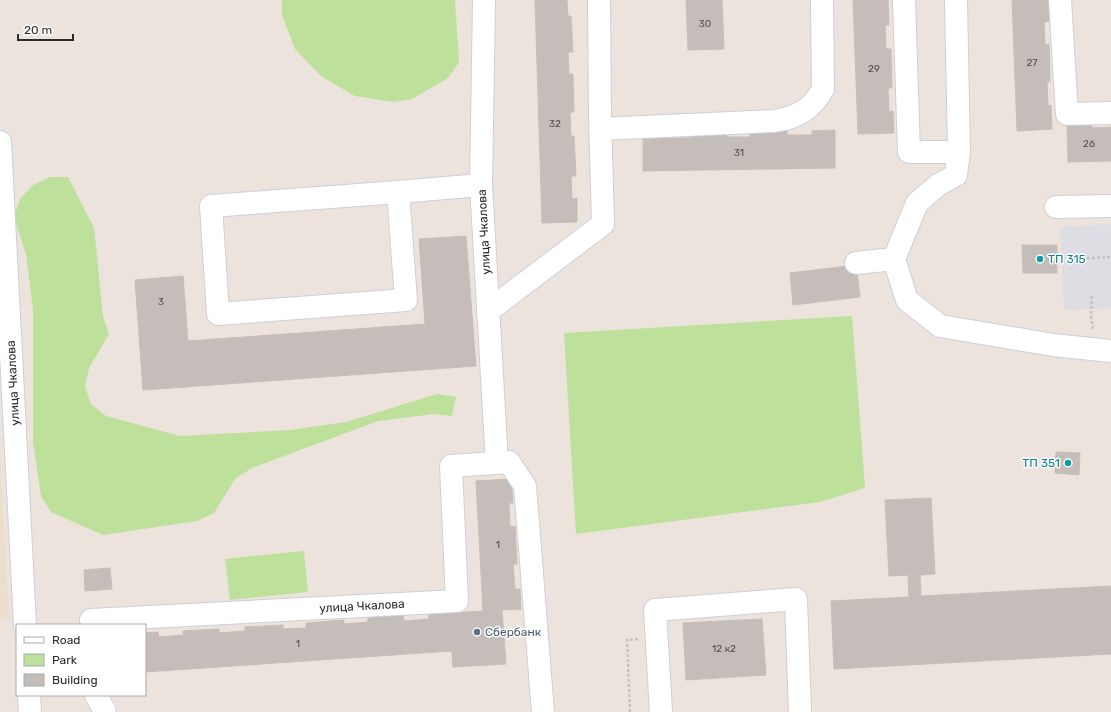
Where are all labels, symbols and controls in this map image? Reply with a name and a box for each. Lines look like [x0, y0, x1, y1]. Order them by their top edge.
scale bar [18, 16, 73, 42]
house number: 30 [699, 18, 711, 30]
text: 20 m [24, 23, 52, 37]
house number: 27 [1027, 57, 1038, 69]
house number: 29 [868, 63, 880, 75]
house number: 32 [549, 118, 561, 130]
house number: 26 [1083, 138, 1095, 150]
house number: 31 [734, 147, 744, 159]
street label: улица Чкалова [475, 189, 493, 275]
place label: ТП 315 [1048, 252, 1086, 266]
marker: ТП 315 [1035, 254, 1045, 264]
house number: 3 [158, 296, 164, 308]
street label: улица Чкалова [4, 340, 22, 426]
place label: ТП 351 [1022, 456, 1060, 470]
marker: ТП 351 [1063, 458, 1073, 468]
house number: 1 [496, 539, 500, 551]
street label: улица Чкалова [319, 597, 405, 615]
legend [16, 624, 146, 696]
place label: Сбербанк [485, 625, 542, 639]
marker: Сбербанк [472, 627, 482, 637]
text: Road [52, 633, 80, 647]
house number: 1 [296, 638, 300, 650]
house number: 12 к2 [712, 643, 736, 655]
text: Park [52, 653, 78, 667]
text: Building [52, 673, 98, 687]

